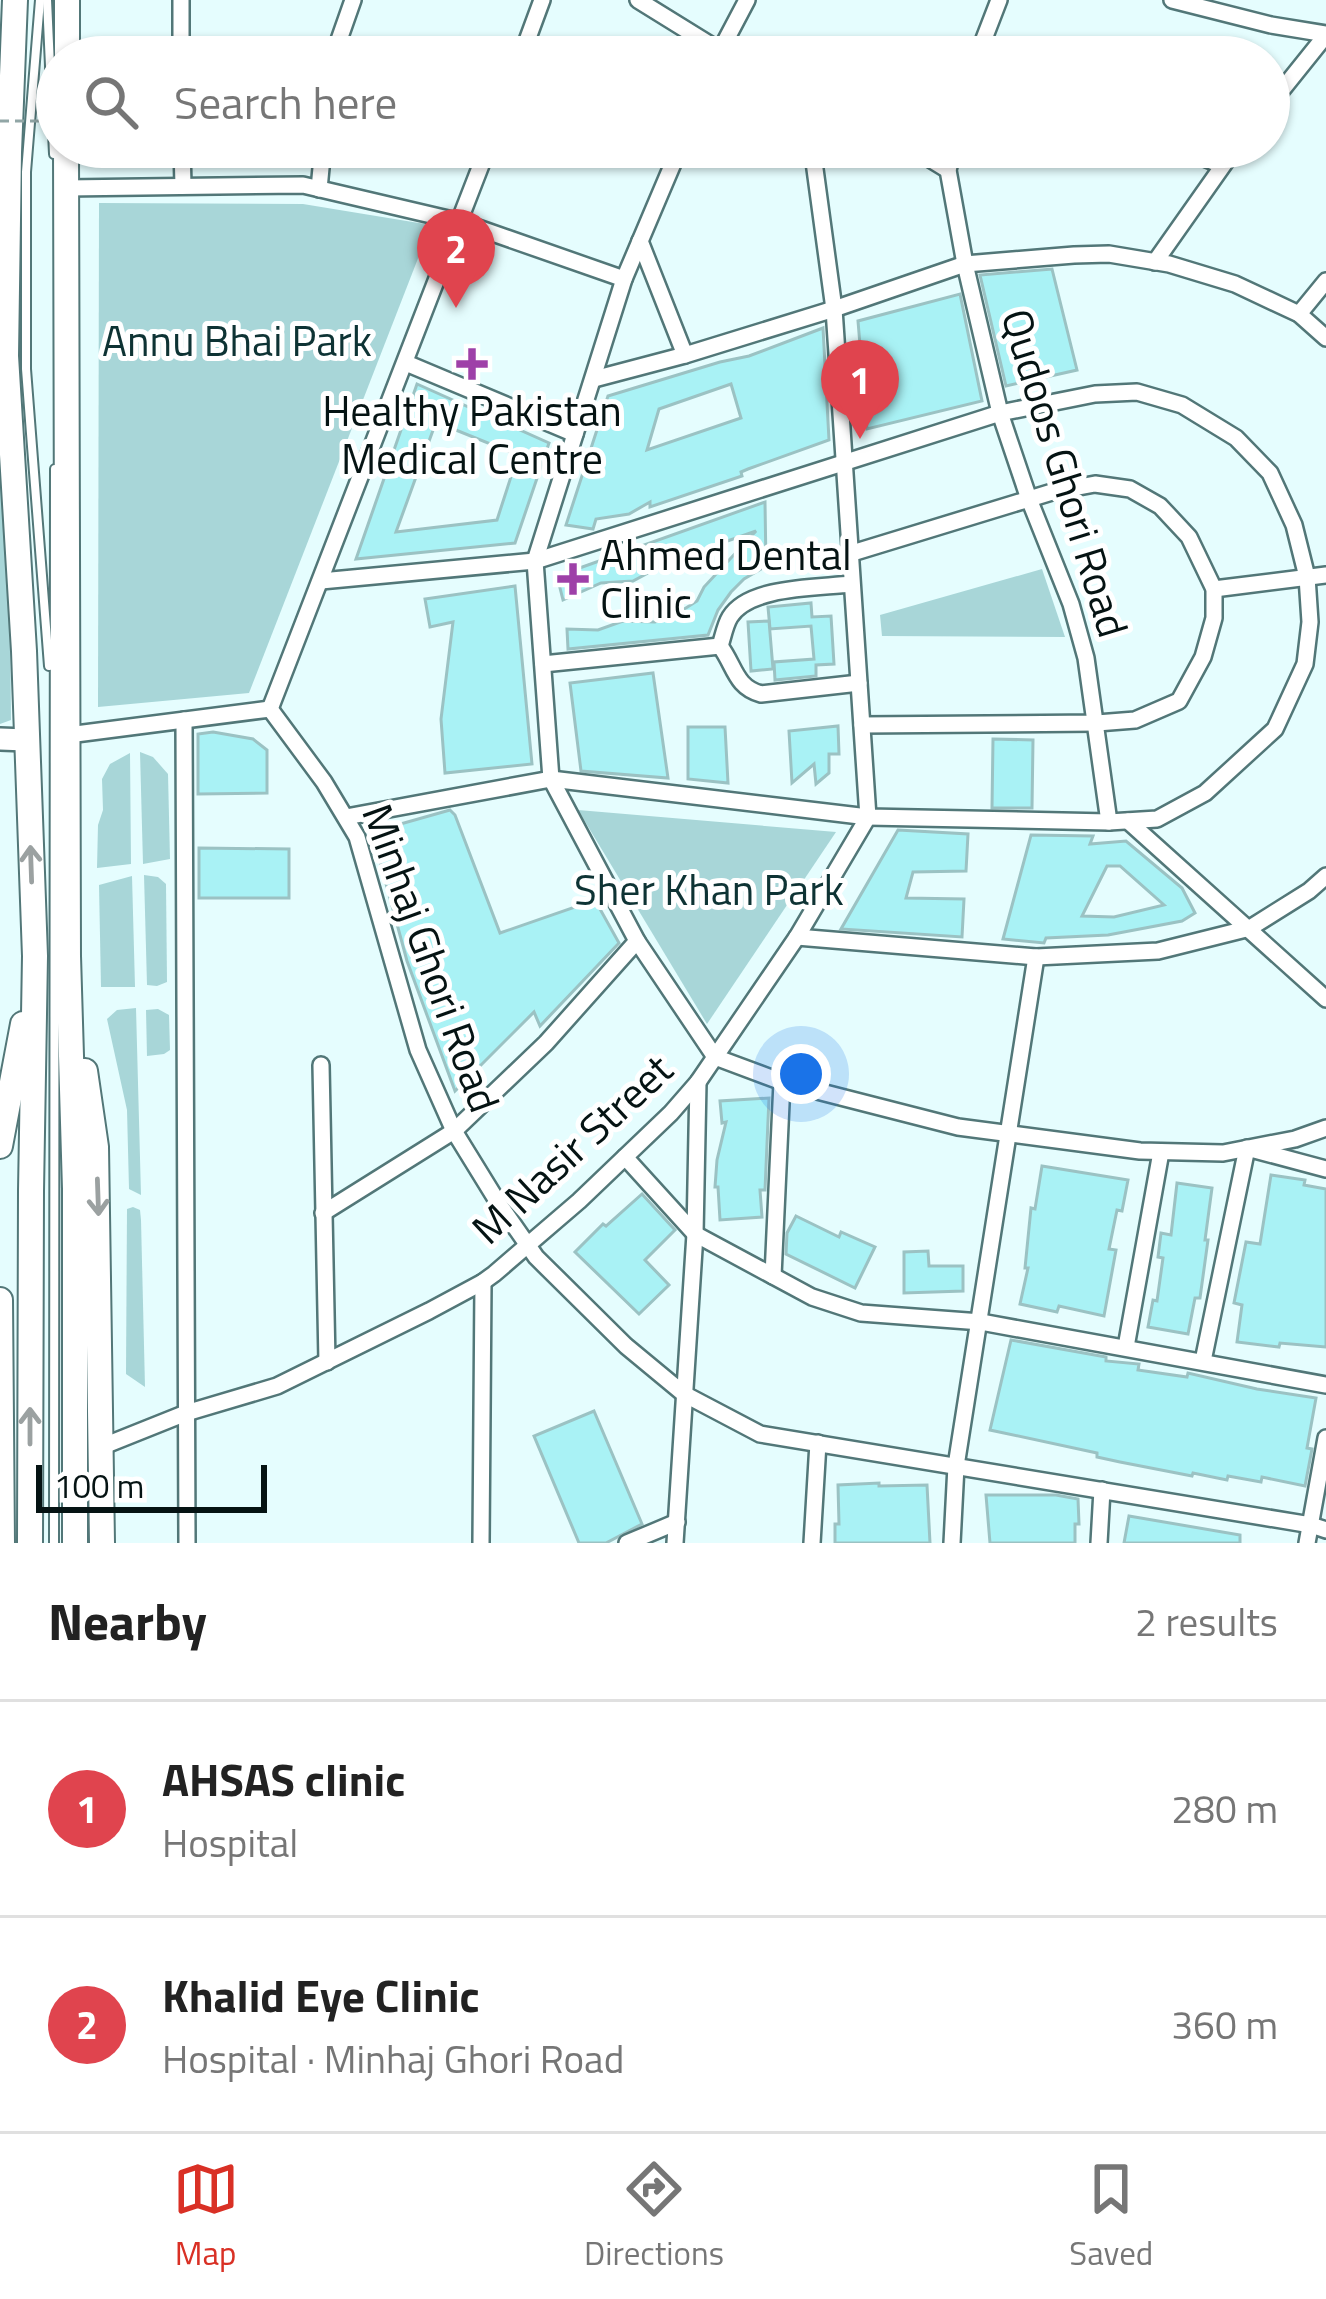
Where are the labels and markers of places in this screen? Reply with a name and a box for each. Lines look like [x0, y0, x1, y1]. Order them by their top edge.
pin: 2 [417, 209, 495, 308]
pin: 1 [821, 340, 899, 439]
marker: Healthy Pakistan Medical Centre [456, 348, 488, 380]
place label: Healthy Pakistan Medical Centre [322, 378, 622, 490]
place label: Ahmed Dental Clinic [600, 522, 852, 634]
marker: Ahmed Dental Clinic [557, 563, 589, 595]

